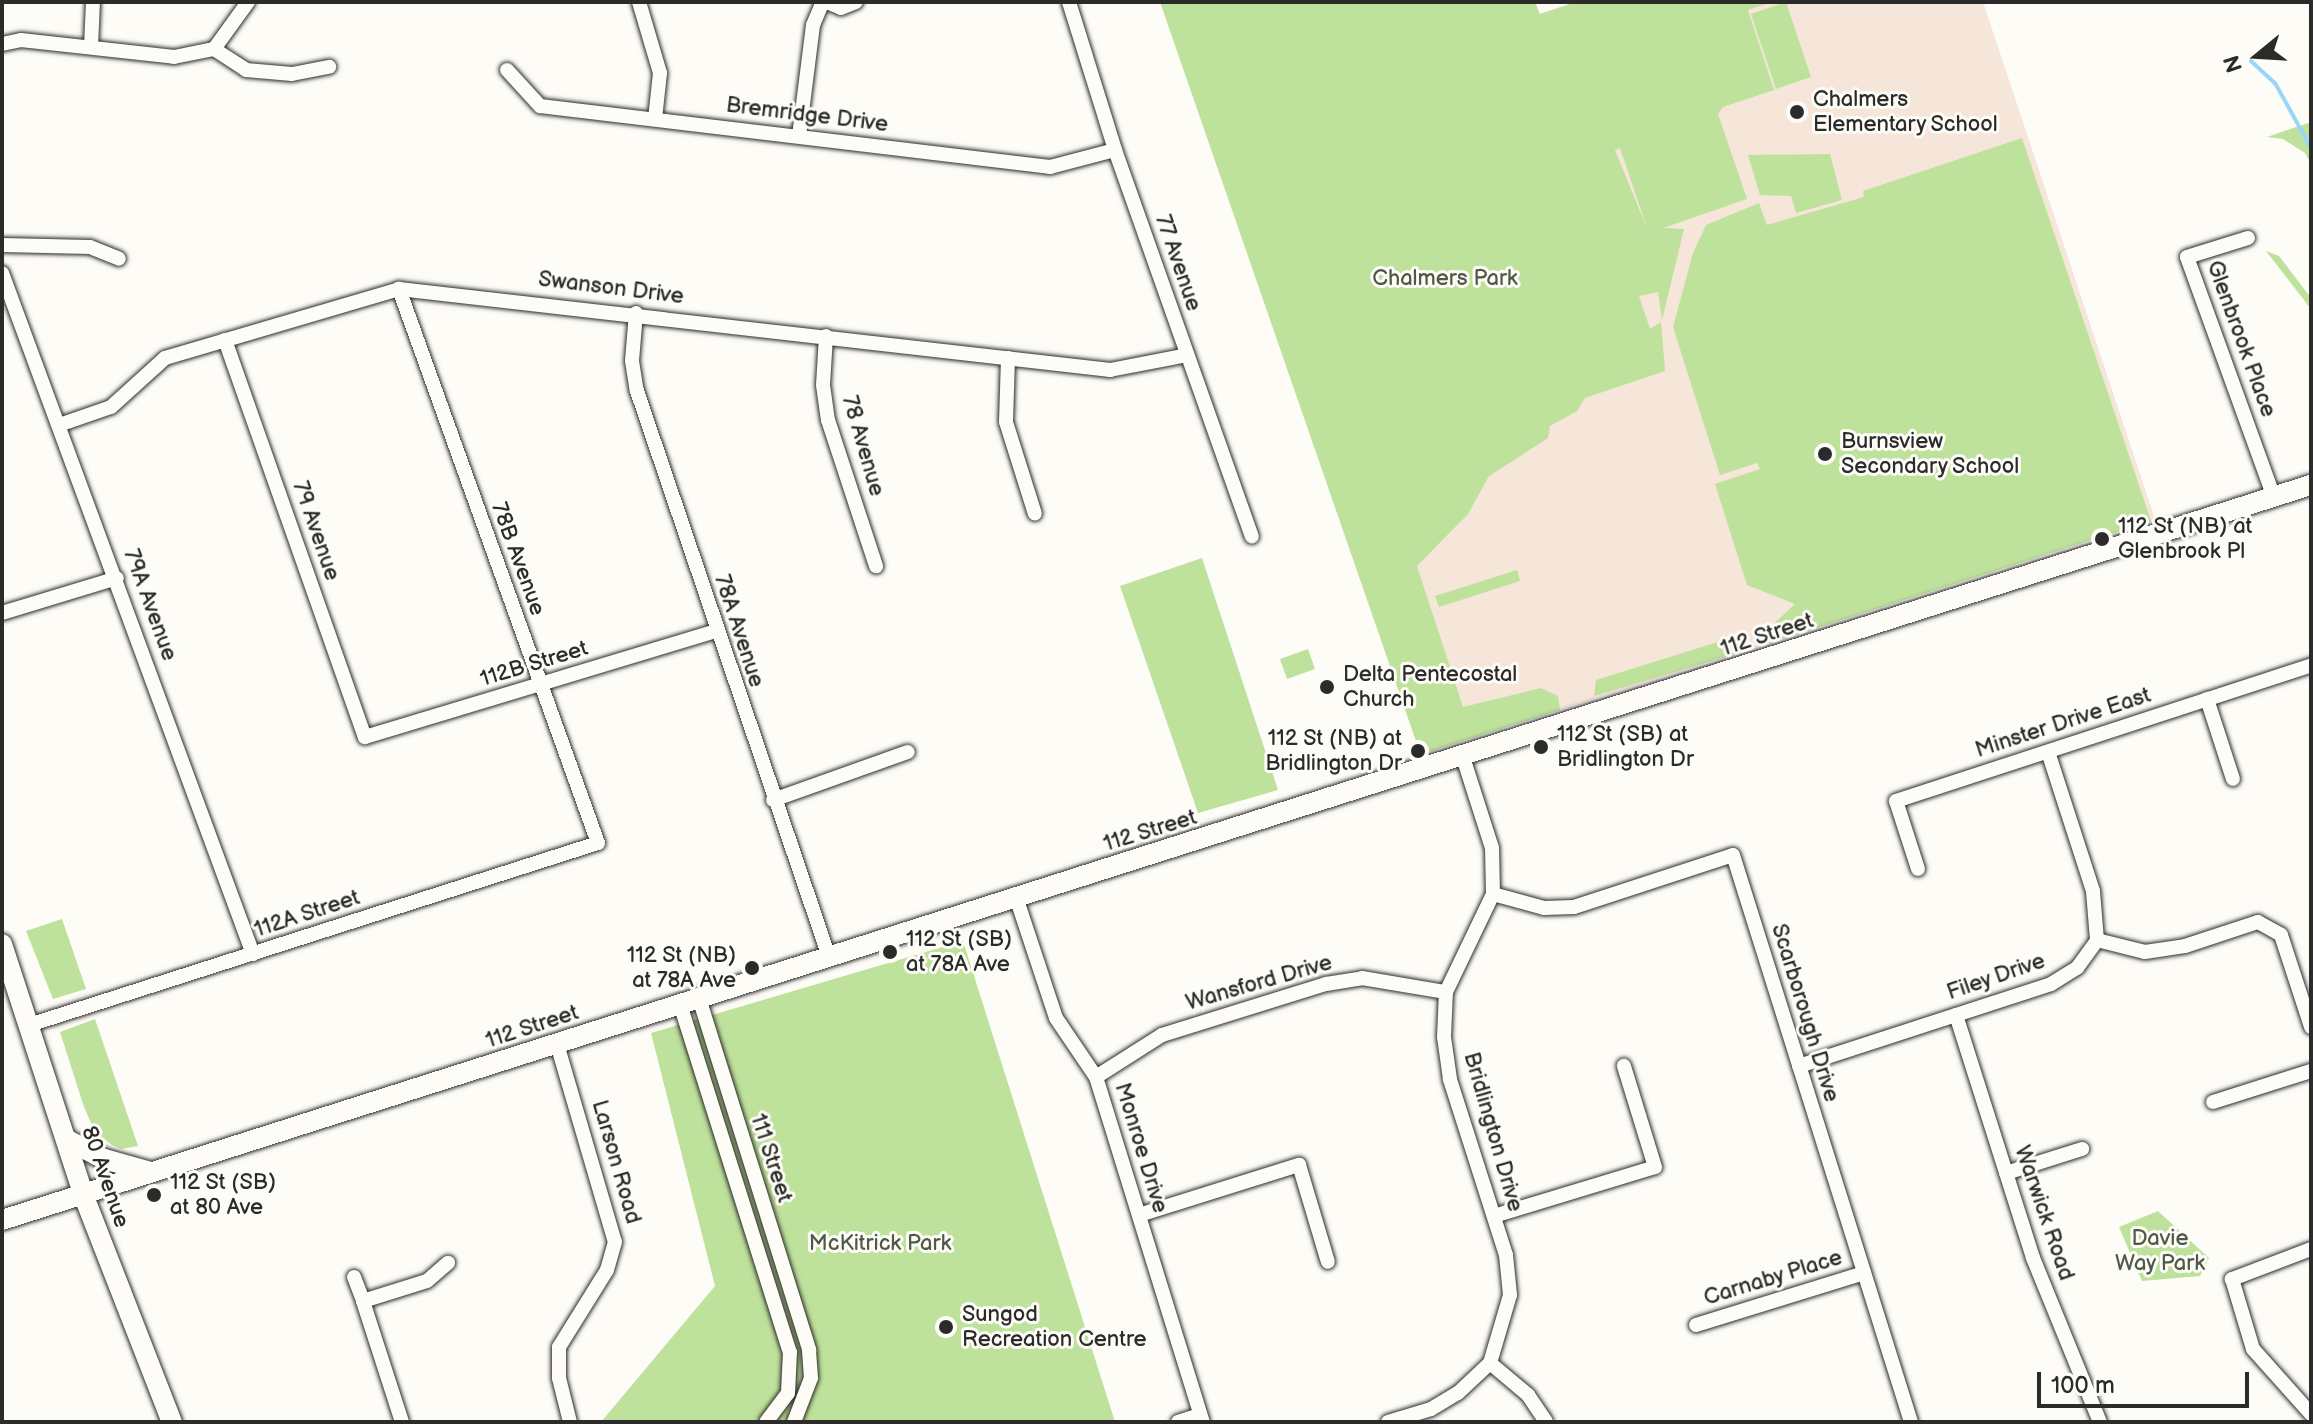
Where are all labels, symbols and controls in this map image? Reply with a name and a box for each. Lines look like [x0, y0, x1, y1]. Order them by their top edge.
north arrow [2217, 16, 2297, 96]
text: N [2218, 52, 2249, 76]
place label: Chalmers Elementary School [1813, 86, 1999, 138]
street label: Bremridge Drive [725, 92, 889, 138]
marker: Chalmers Elementary School [1788, 103, 1806, 121]
street label: 77 Avenue [1149, 211, 1207, 315]
street label: Glenbrook Place [2200, 257, 2282, 421]
street label: Swanson Drive [537, 266, 685, 310]
park label: Chalmers Park [1372, 266, 1518, 292]
street label: 78 Avenue [836, 393, 890, 499]
place label: Burnsview Secondary School [1841, 428, 2021, 480]
marker: Burnsview Secondary School [1816, 445, 1834, 463]
street label: 79 Avenue [287, 478, 345, 584]
street label: 78B Avenue [485, 499, 551, 619]
place label: 112 St (NB) at Glenbrook Pl [2118, 513, 2253, 564]
marker: 112 St (NB) at Glenbrook Pl [2093, 530, 2111, 548]
street label: 79A Avenue [118, 546, 182, 664]
street label: 78A Avenue [708, 571, 770, 691]
street label: 112 Street [1717, 608, 1817, 662]
street label: 112B Street [477, 635, 591, 693]
place label: Delta Pentecostal Church [1343, 661, 1517, 712]
marker: Delta Pentecostal Church [1318, 678, 1336, 696]
street label: Minster Drive East [1972, 682, 2154, 764]
place label: 112 St (SB) at Bridlington Dr [1557, 721, 1694, 772]
place label: 112 St (NB) at Bridlington Dr [1265, 725, 1402, 776]
marker: 112 St (SB) at Bridlington Dr [1532, 738, 1550, 756]
marker: 112 St (NB) at Bridlington Dr [1409, 742, 1427, 760]
street label: 112 Street [1100, 804, 1200, 858]
street label: 112A Street [251, 884, 363, 944]
street label: Scarborough Drive [1765, 921, 1845, 1105]
place label: 112 St (SB) at 78A Ave [906, 926, 1012, 978]
place label: 112 St (NB) at 78A Ave [626, 942, 736, 994]
marker: 112 St (SB) at 78A Ave [881, 943, 899, 961]
street label: Filey Drive [1943, 948, 2049, 1006]
street label: Wansford Drive [1183, 950, 1335, 1016]
marker: 112 St (NB) at 78A Ave [743, 959, 761, 977]
street label: 112 Street [482, 1000, 582, 1054]
street label: Bridlington Drive [1458, 1049, 1528, 1215]
street label: Monroe Drive [1109, 1080, 1173, 1216]
street label: Larson Road [586, 1097, 646, 1227]
street label: 111 Street [744, 1110, 798, 1206]
street label: 80 Avenue [75, 1123, 135, 1231]
street label: Warwick Road [2009, 1142, 2079, 1284]
place label: 112 St (SB) at 80 Ave [170, 1169, 276, 1220]
marker: 112 St (SB) at 80 Ave [145, 1186, 163, 1204]
park label: Davie Way Park [2114, 1225, 2206, 1276]
park label: McKitrick Park [809, 1231, 951, 1257]
street label: Carnaby Place [1700, 1244, 1846, 1312]
place label: Sungod Recreation Centre [962, 1301, 1147, 1352]
marker: Sungod Recreation Centre [937, 1318, 955, 1336]
scale bar [2041, 1356, 2253, 1406]
text: 100 m [2051, 1371, 2115, 1400]

